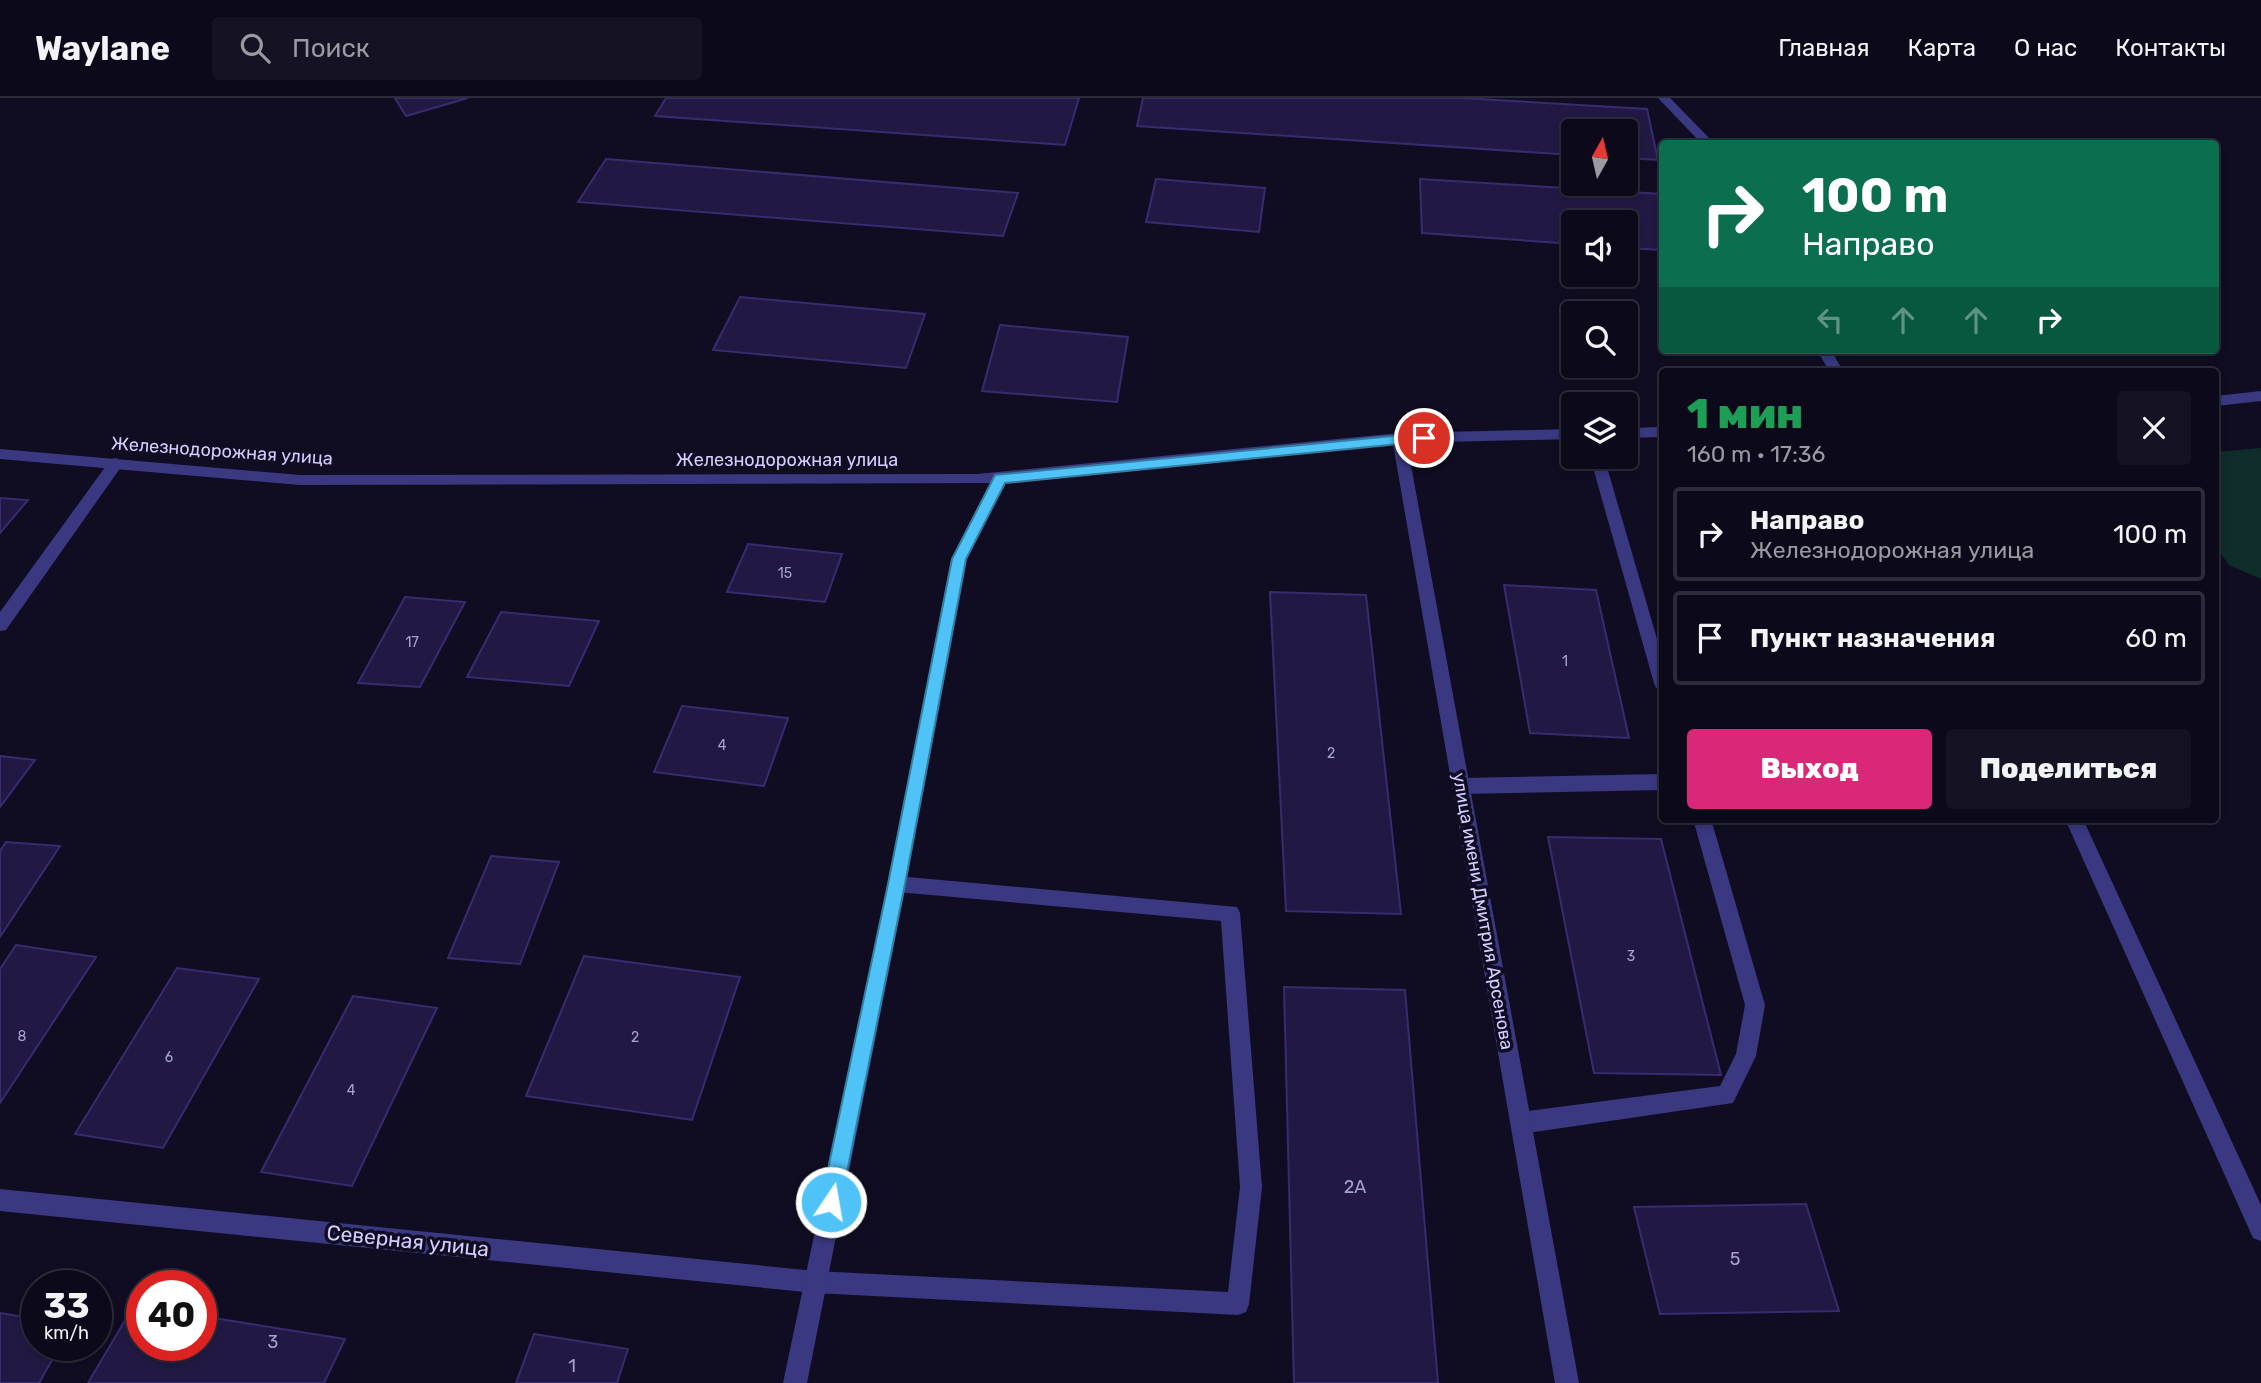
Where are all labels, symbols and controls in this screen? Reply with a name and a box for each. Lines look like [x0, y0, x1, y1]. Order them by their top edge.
search box [212, 17, 702, 80]
text: Waylane [35, 29, 170, 68]
icon: search [236, 29, 274, 67]
text: Поиск [292, 33, 370, 64]
text: Главная [1778, 34, 1870, 62]
text: Карта [1908, 34, 1976, 62]
text: О нас [2014, 34, 2077, 62]
text: Контакты [2115, 34, 2226, 62]
north arrow [1561, 119, 1638, 196]
map controls [1561, 119, 1638, 469]
text: 100 m [1802, 166, 1948, 224]
icon: right [1687, 168, 1778, 259]
button: sound [1561, 210, 1638, 287]
text: Направо [1802, 225, 1935, 263]
button: search [1561, 301, 1638, 378]
icon: left [1811, 301, 1849, 339]
icon: ahead [1884, 301, 1922, 339]
icon: ahead [1957, 301, 1995, 339]
icon: right [2030, 301, 2068, 339]
text: 1 мин [1687, 389, 1803, 439]
button: close [2117, 391, 2191, 465]
button: layers [1561, 392, 1638, 469]
pin [1394, 408, 1454, 468]
icon: arrive [1405, 419, 1443, 457]
street label: Железнодорожная улица [110, 432, 334, 470]
text: 160 m · 17:36 [1687, 440, 1825, 468]
street label: Железнодорожная улица [676, 449, 898, 471]
text: Направо [1750, 505, 1864, 536]
icon: right [1691, 515, 1729, 553]
text: 100 m [2113, 519, 2187, 550]
text: Железнодорожная улица [1750, 536, 2034, 564]
house number: 15 [778, 565, 792, 582]
icon: arrive [1691, 619, 1729, 657]
text: Пункт назначения [1750, 623, 1995, 654]
text: 60 m [2125, 623, 2187, 654]
house number: 17 [405, 634, 419, 651]
house number: 1 [1562, 653, 1568, 670]
button: Выход [1687, 729, 1932, 809]
button: Поделиться [1946, 729, 2191, 809]
house number: 4 [718, 737, 727, 754]
house number: 2 [1327, 745, 1335, 762]
street label: улица имени Дмитрия Арсенова [1448, 771, 1518, 1051]
house number: 3 [1627, 948, 1635, 965]
house number: 8 [18, 1028, 27, 1045]
house number: 2 [631, 1029, 639, 1046]
house number: 6 [165, 1049, 173, 1066]
house number: 4 [347, 1082, 356, 1099]
position arrow [794, 1165, 868, 1239]
house number: 2А [1344, 1176, 1366, 1198]
street label: Северная улица [326, 1220, 491, 1261]
house number: 5 [1730, 1248, 1740, 1270]
speed limit sign: 40 [126, 1270, 217, 1361]
text: 33 [43, 1285, 90, 1327]
text: km/h [44, 1322, 89, 1344]
house number: 3 [268, 1331, 278, 1353]
house number: 1 [568, 1355, 576, 1377]

